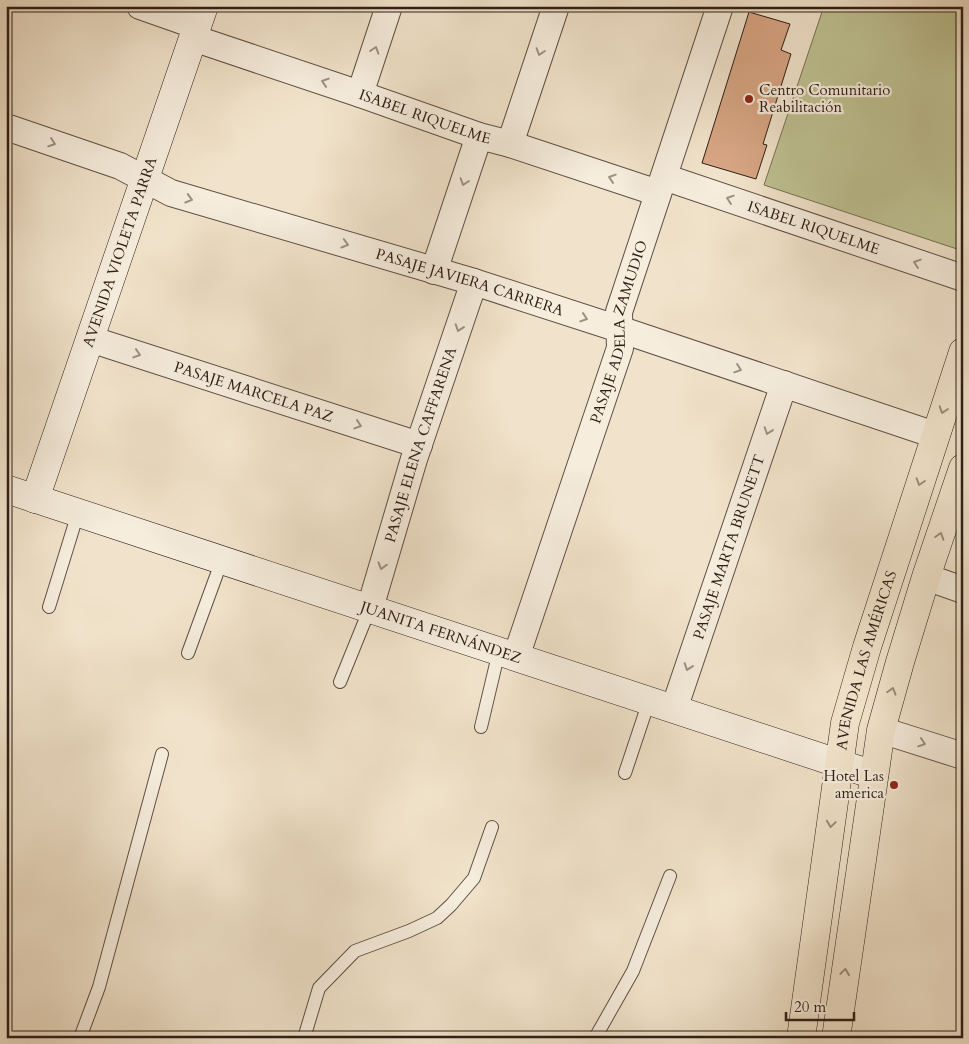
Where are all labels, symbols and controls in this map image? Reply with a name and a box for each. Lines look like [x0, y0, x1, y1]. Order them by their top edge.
one-way arrow [369, 46, 379, 55]
one-way arrow [536, 48, 546, 56]
one-way arrow [321, 78, 330, 88]
place label: Centro Comunitario Reabilitación [759, 80, 890, 117]
street label: ISABEL RIQUELME [356, 84, 493, 149]
marker: Centro Comunitario Reabilitación [743, 93, 755, 105]
one-way arrow [48, 137, 56, 147]
street label: AVENIDA VIOLETA PARRA [78, 154, 162, 350]
one-way arrow [608, 174, 616, 184]
one-way arrow [460, 177, 470, 186]
one-way arrow [185, 193, 193, 203]
one-way arrow [726, 195, 734, 205]
street label: ISABEL RIQUELME [745, 196, 882, 259]
street label: PASAJE ADELA ZAMUDIO [585, 238, 652, 426]
one-way arrow [341, 239, 349, 249]
street label: PASAJE JAVIERA CARRERA [373, 244, 567, 321]
one-way arrow [913, 258, 921, 268]
one-way arrow [580, 312, 588, 322]
one-way arrow [454, 323, 464, 332]
street label: PASAJE ELENA CAFFARENA [380, 344, 461, 545]
one-way arrow [132, 348, 140, 358]
street label: PASAJE MARCELA PAZ [172, 357, 336, 427]
one-way arrow [734, 363, 742, 373]
one-way arrow [939, 406, 949, 414]
one-way arrow [353, 419, 361, 429]
one-way arrow [764, 426, 774, 434]
street label: PASAJE MARTA BRUNETT [688, 452, 769, 642]
one-way arrow [916, 477, 926, 485]
one-way arrow [934, 532, 944, 541]
one-way arrow [378, 561, 388, 569]
street label: AVENIDA LAS AMÉRICAS [831, 568, 901, 751]
street label: JUANITA FERNÁNDEZ [356, 596, 524, 668]
one-way arrow [684, 663, 694, 671]
one-way arrow [886, 688, 896, 696]
one-way arrow [917, 737, 926, 747]
place label: Hotel Las america [823, 766, 885, 803]
marker: Hotel Las america [888, 779, 900, 791]
one-way arrow [826, 821, 837, 829]
one-way arrow [840, 968, 850, 977]
scale bar [786, 989, 854, 1021]
text: 20 m [794, 997, 826, 1017]

